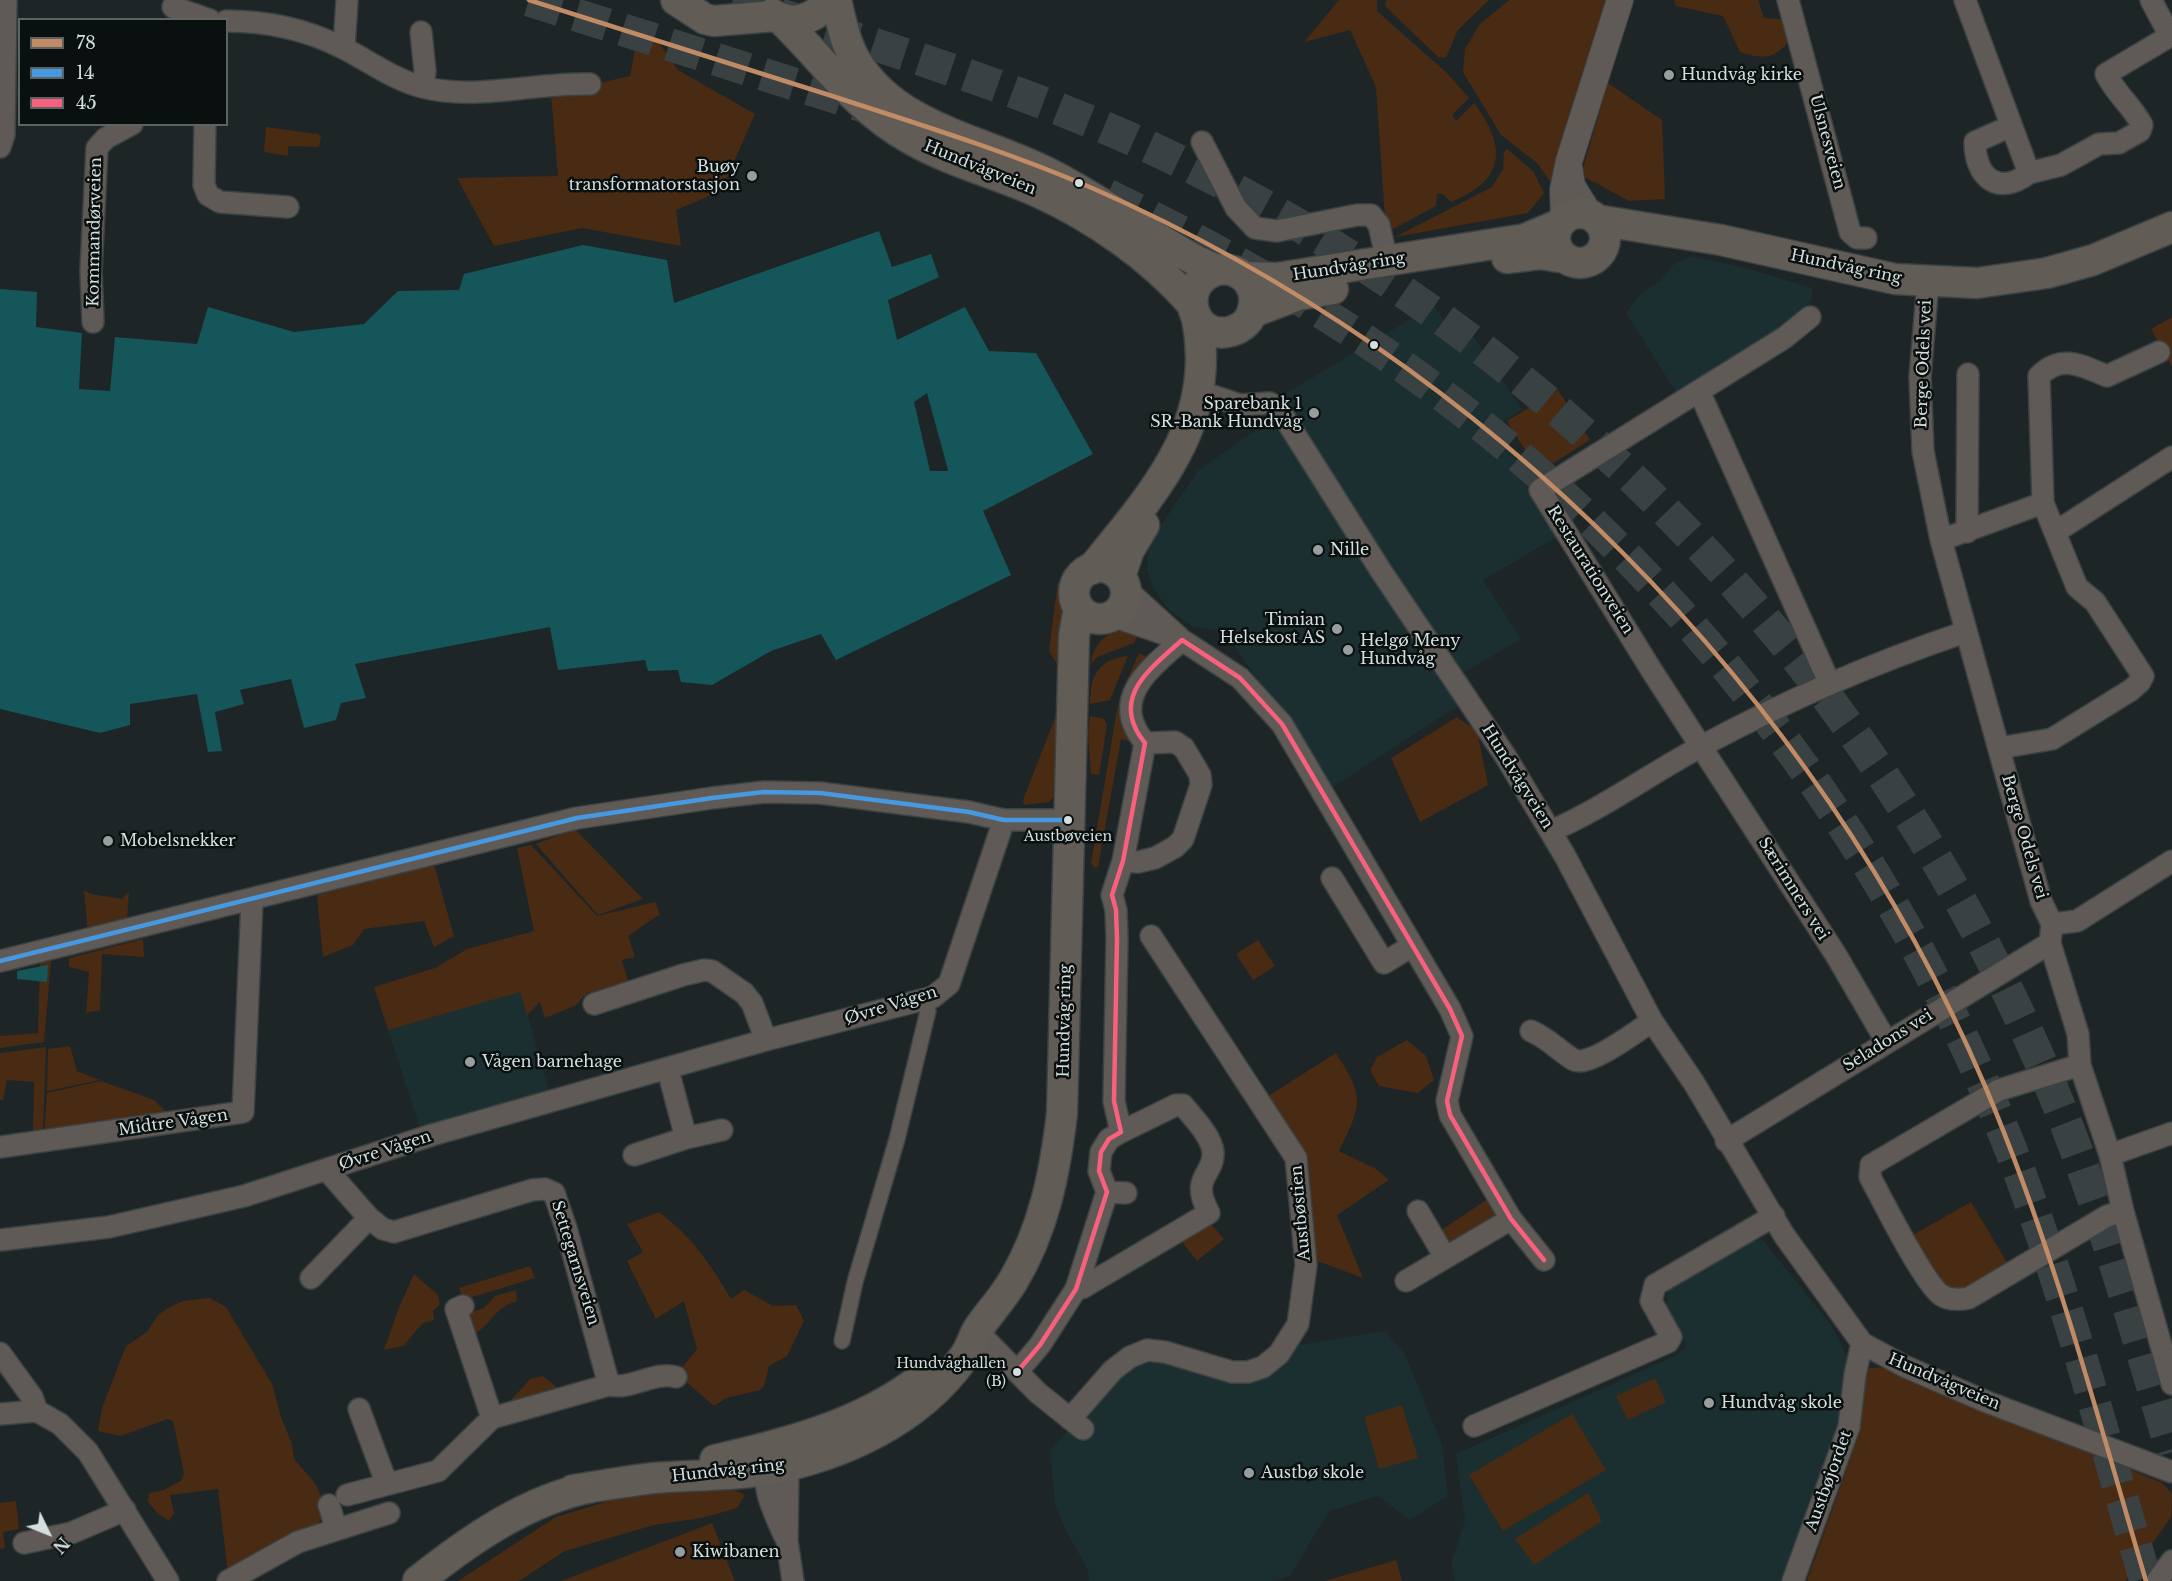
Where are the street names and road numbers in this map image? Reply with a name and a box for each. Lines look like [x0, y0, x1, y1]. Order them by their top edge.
street label: Ulsnesveien [1805, 92, 1849, 192]
street label: Hundvågveien [921, 137, 1039, 199]
street label: Kommandørveien [84, 157, 106, 307]
street label: Hundvåg ring [1789, 246, 1903, 288]
street label: Hundvåg ring [1292, 249, 1406, 285]
street label: Berge Odels vei [1912, 299, 1936, 429]
street label: Restaurationveien [1543, 502, 1637, 638]
street label: Hundvågveien [1477, 721, 1557, 833]
street label: Berge Odels vei [1997, 773, 2051, 901]
street label: Særimners vei [1754, 834, 1832, 944]
street label: Hundvåg ring [1054, 964, 1076, 1078]
street label: Øvre Vågen [842, 983, 940, 1029]
street label: Seladons vei [1840, 1006, 1936, 1076]
street label: Midtre Vågen [117, 1106, 229, 1140]
street label: Øvre Vågen [337, 1127, 433, 1175]
street label: Austbøstien [1287, 1164, 1315, 1262]
street label: Settegarnsveien [547, 1198, 603, 1328]
street label: Hundvågveien [1885, 1350, 2003, 1414]
street label: Austbøjordet [1802, 1428, 1856, 1534]
street label: Hundvåg ring [671, 1456, 785, 1486]

